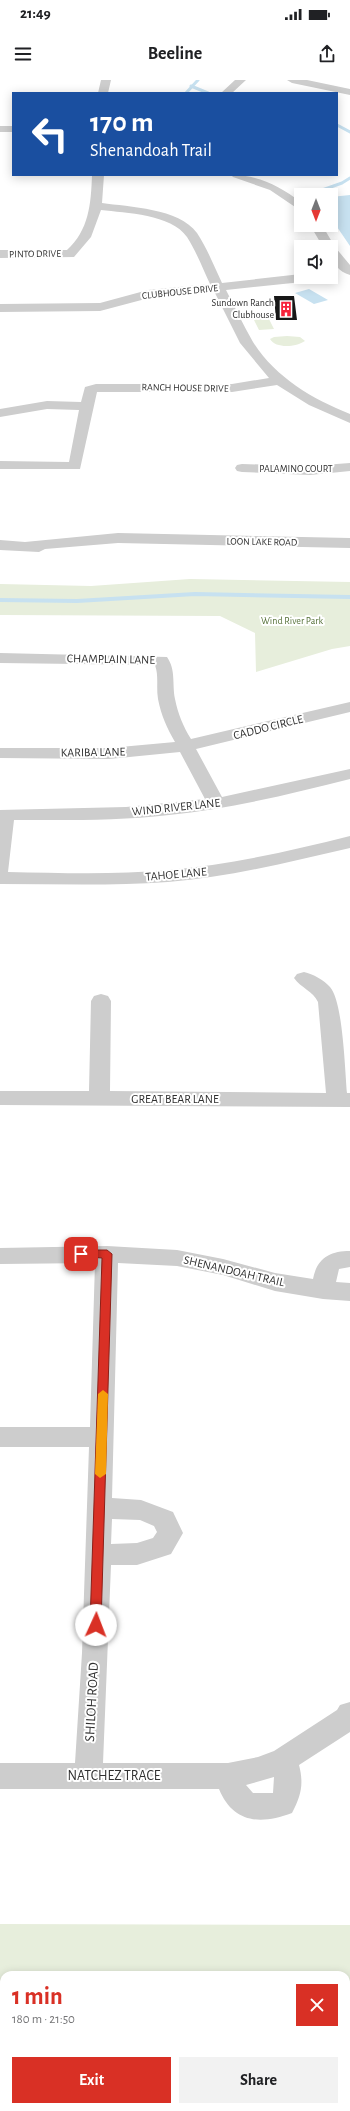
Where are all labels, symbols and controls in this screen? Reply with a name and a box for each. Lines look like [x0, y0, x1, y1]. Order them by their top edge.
text: 21:49 [20, 6, 51, 21]
icon: menu [12, 43, 34, 65]
icon: share [316, 43, 338, 65]
text: Beeline [148, 45, 202, 63]
icon: left [24, 108, 76, 160]
text: 170 m [90, 109, 154, 137]
text: Shenandoah Trail [90, 142, 212, 160]
north arrow [294, 188, 338, 232]
map controls [294, 188, 338, 284]
button: sound [294, 240, 338, 284]
street label: PINTO DRIVE [9, 249, 61, 259]
street label: CLUBHOUSE DRIVE [141, 283, 219, 301]
place label: Sundown Ranch Clubhouse [212, 298, 274, 320]
building icon: Sundown Ranch Clubhouse [277, 300, 295, 318]
street label: RANCH HOUSE DRIVE [141, 382, 229, 394]
street label: PALAMINO COURT [259, 464, 333, 474]
street label: LOON LAKE ROAD [227, 536, 298, 548]
park label: Wind River Park [261, 616, 324, 626]
street label: CHAMPLAIN LANE [67, 652, 155, 666]
street label: CADDO CIRCLE [232, 713, 304, 741]
street label: KARIBA LANE [61, 745, 126, 759]
street label: WIND RIVER LANE [131, 796, 221, 818]
street label: TAHOE LANE [145, 865, 207, 883]
street label: GREAT BEAR LANE [131, 1093, 219, 1105]
pin [64, 1237, 98, 1271]
icon: arrive [70, 1243, 92, 1265]
street label: SHENANDOAH TRAIL [182, 1254, 286, 1288]
position arrow [75, 1604, 117, 1646]
street label: SHILOH ROAD [83, 1662, 101, 1742]
street label: NATCHEZ TRACE [67, 1769, 161, 1783]
button: close [296, 1984, 338, 2026]
text: 1 min [12, 1985, 63, 2009]
text: 180 m · 21:50 [12, 2013, 75, 2026]
button: Exit [12, 2057, 171, 2103]
button: Share [179, 2057, 338, 2103]

